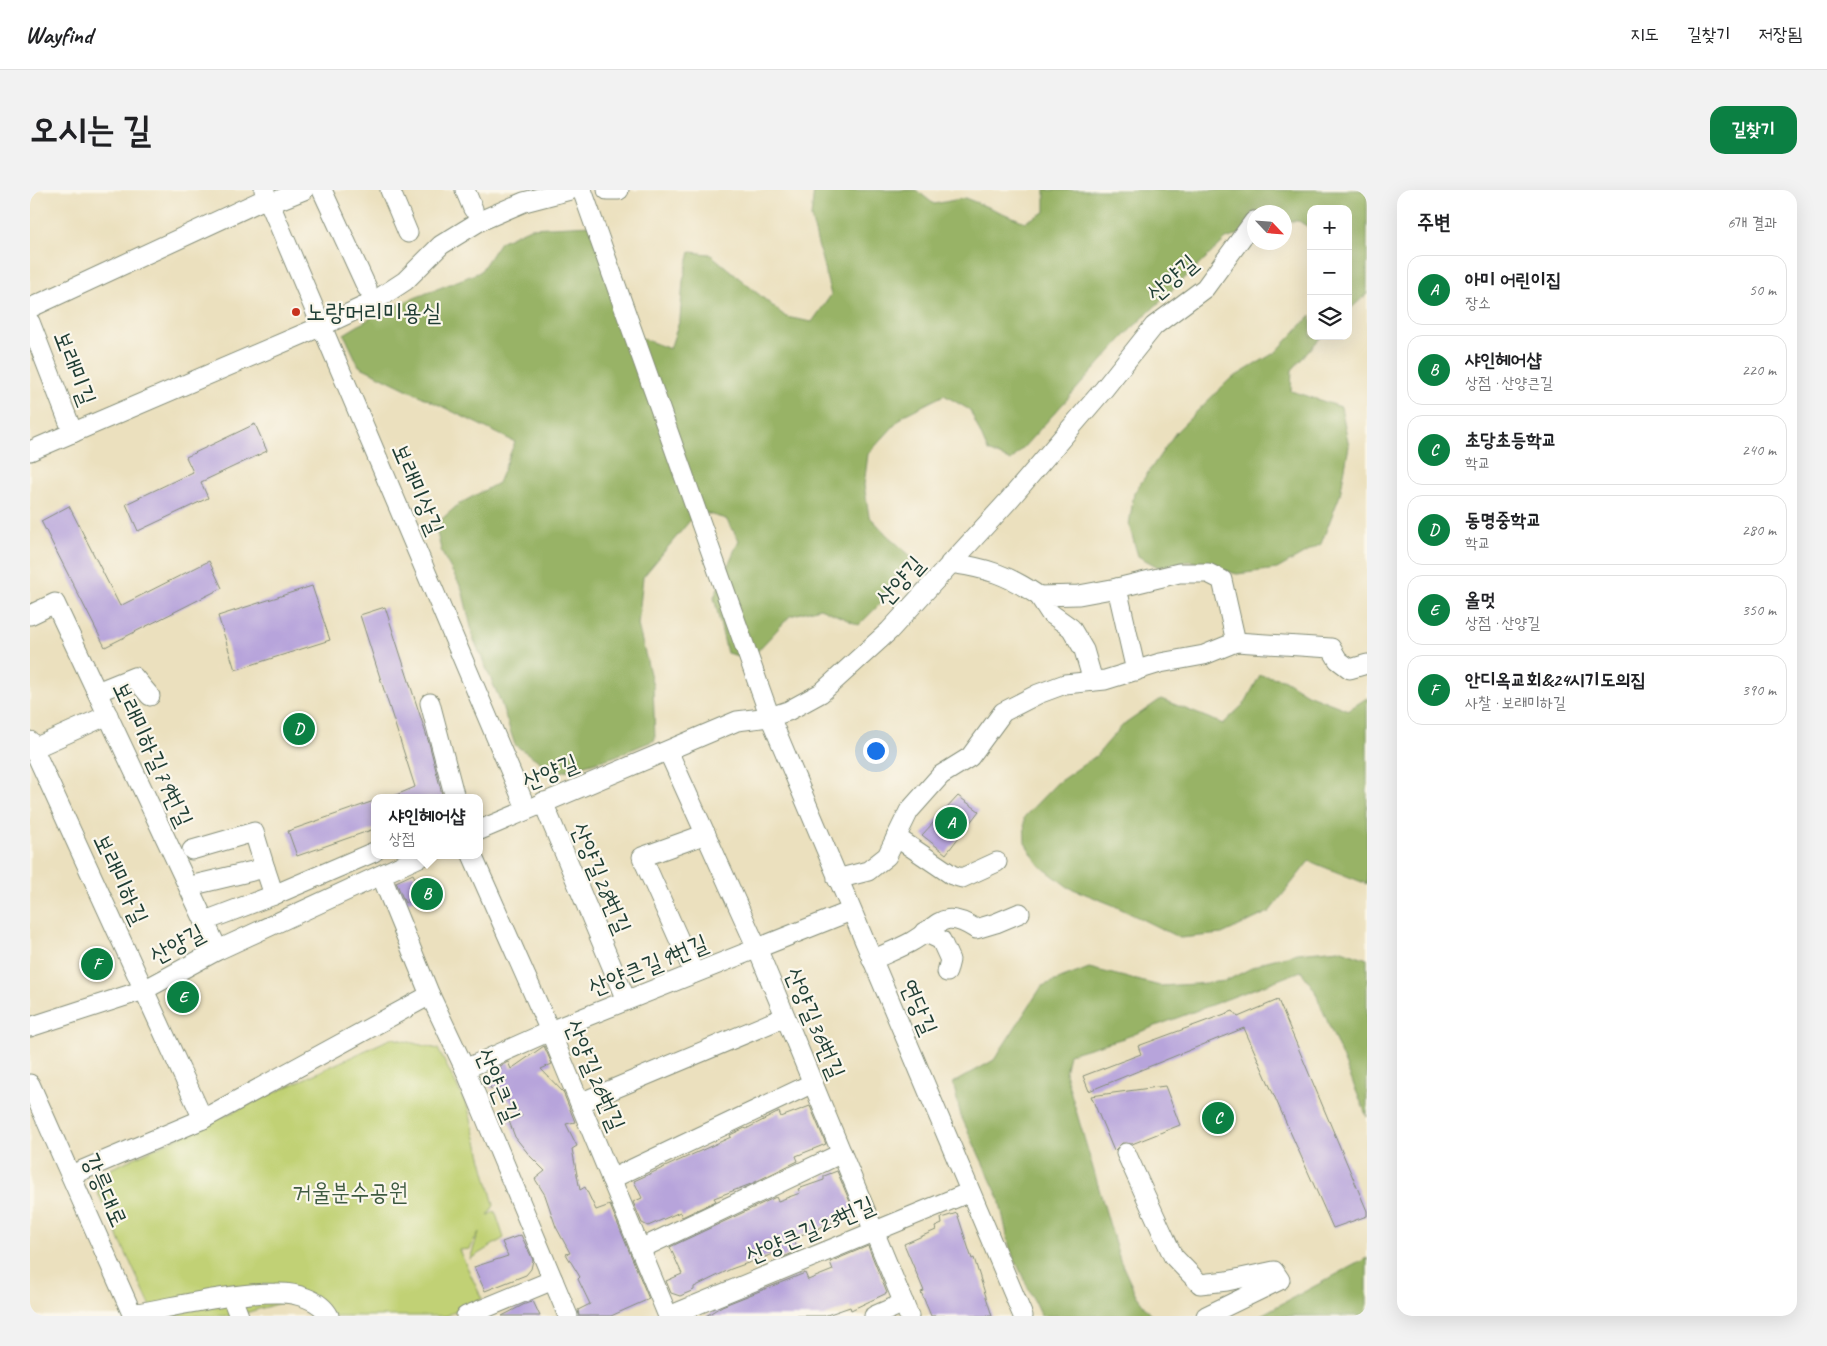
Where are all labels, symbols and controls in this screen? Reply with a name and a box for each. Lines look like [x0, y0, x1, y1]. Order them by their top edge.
text: Wayfind [25, 20, 92, 50]
text: 지도 [1630, 23, 1659, 45]
text: 길찾기 [1687, 23, 1731, 45]
text: 저장됨 [1759, 23, 1802, 45]
button: 길찾기 [1710, 106, 1797, 154]
text: 오시는 길 [30, 107, 151, 152]
north arrow [1247, 205, 1292, 250]
map controls [1307, 205, 1352, 340]
button: + [1307, 205, 1352, 250]
text: 주변 [1417, 209, 1451, 235]
text: 6개 결과 [1727, 213, 1777, 233]
street label: 산양길 [1140, 248, 1204, 308]
button: − [1307, 250, 1352, 295]
text: 아미 어린이집 [1465, 268, 1561, 292]
text: A [1430, 280, 1438, 300]
text: 50 m [1749, 280, 1776, 300]
text: 장소 [1465, 293, 1491, 313]
button: layers [1307, 295, 1352, 340]
place label: 노랑머리미용실 [306, 297, 441, 327]
marker: 노랑머리미용실 [290, 306, 302, 318]
street label: 보래미길 [47, 327, 103, 409]
text: 샤인헤어샵 [1465, 348, 1541, 372]
text: B [1430, 360, 1438, 380]
text: 220 m [1742, 360, 1776, 380]
text: 상점 · 산양큰길 [1465, 373, 1553, 393]
text: 초당초등학교 [1465, 428, 1557, 452]
street label: 보래미상길 [385, 439, 451, 539]
text: C [1430, 440, 1438, 460]
text: 240 m [1742, 440, 1776, 460]
text: 학교 [1465, 453, 1491, 473]
text: 동명중학교 [1465, 508, 1541, 532]
text: D [1429, 520, 1439, 540]
text: 280 m [1742, 520, 1776, 540]
text: 학교 [1465, 533, 1491, 553]
street label: 산양길 [869, 549, 931, 613]
text: 올멋 [1465, 588, 1496, 612]
text: E [1430, 600, 1438, 620]
text: 350 m [1742, 600, 1776, 620]
text: 상점 · 산양길 [1465, 613, 1540, 633]
text: 안디옥교회&24시기도의집 [1465, 668, 1646, 692]
street label: 보래미하길79번길 [106, 677, 200, 831]
text: F [1430, 680, 1438, 700]
text: 390 m [1742, 680, 1776, 700]
text: 사찰 · 보래미하길 [1465, 693, 1566, 713]
pin: D [283, 710, 315, 748]
your location [863, 738, 889, 764]
street label: 산양길 [518, 747, 582, 797]
popup [371, 794, 483, 859]
text: 샤인헤어샵 [389, 804, 465, 828]
pin: A [935, 804, 967, 842]
street label: 산양길28번길 [564, 818, 638, 938]
street label: 보래미하길 [87, 829, 155, 929]
text: 상점 [389, 829, 415, 849]
pin: B [411, 875, 443, 913]
street label: 산양길 [144, 917, 210, 971]
street label: 산양큰길9번길 [584, 927, 712, 1003]
pin: F [81, 945, 113, 983]
street label: 산양길36번길 [778, 963, 852, 1083]
street label: 연당길 [894, 974, 944, 1040]
pin: E [167, 978, 199, 1016]
street label: 산양길26번길 [558, 1015, 632, 1135]
street label: 산양큰길 [469, 1044, 527, 1126]
pin: C [1202, 1099, 1234, 1137]
street label: 강릉대로 [76, 1149, 134, 1231]
park label: 거울분수공원 [292, 1177, 408, 1207]
street label: 산양큰길23번길 [741, 1189, 879, 1271]

